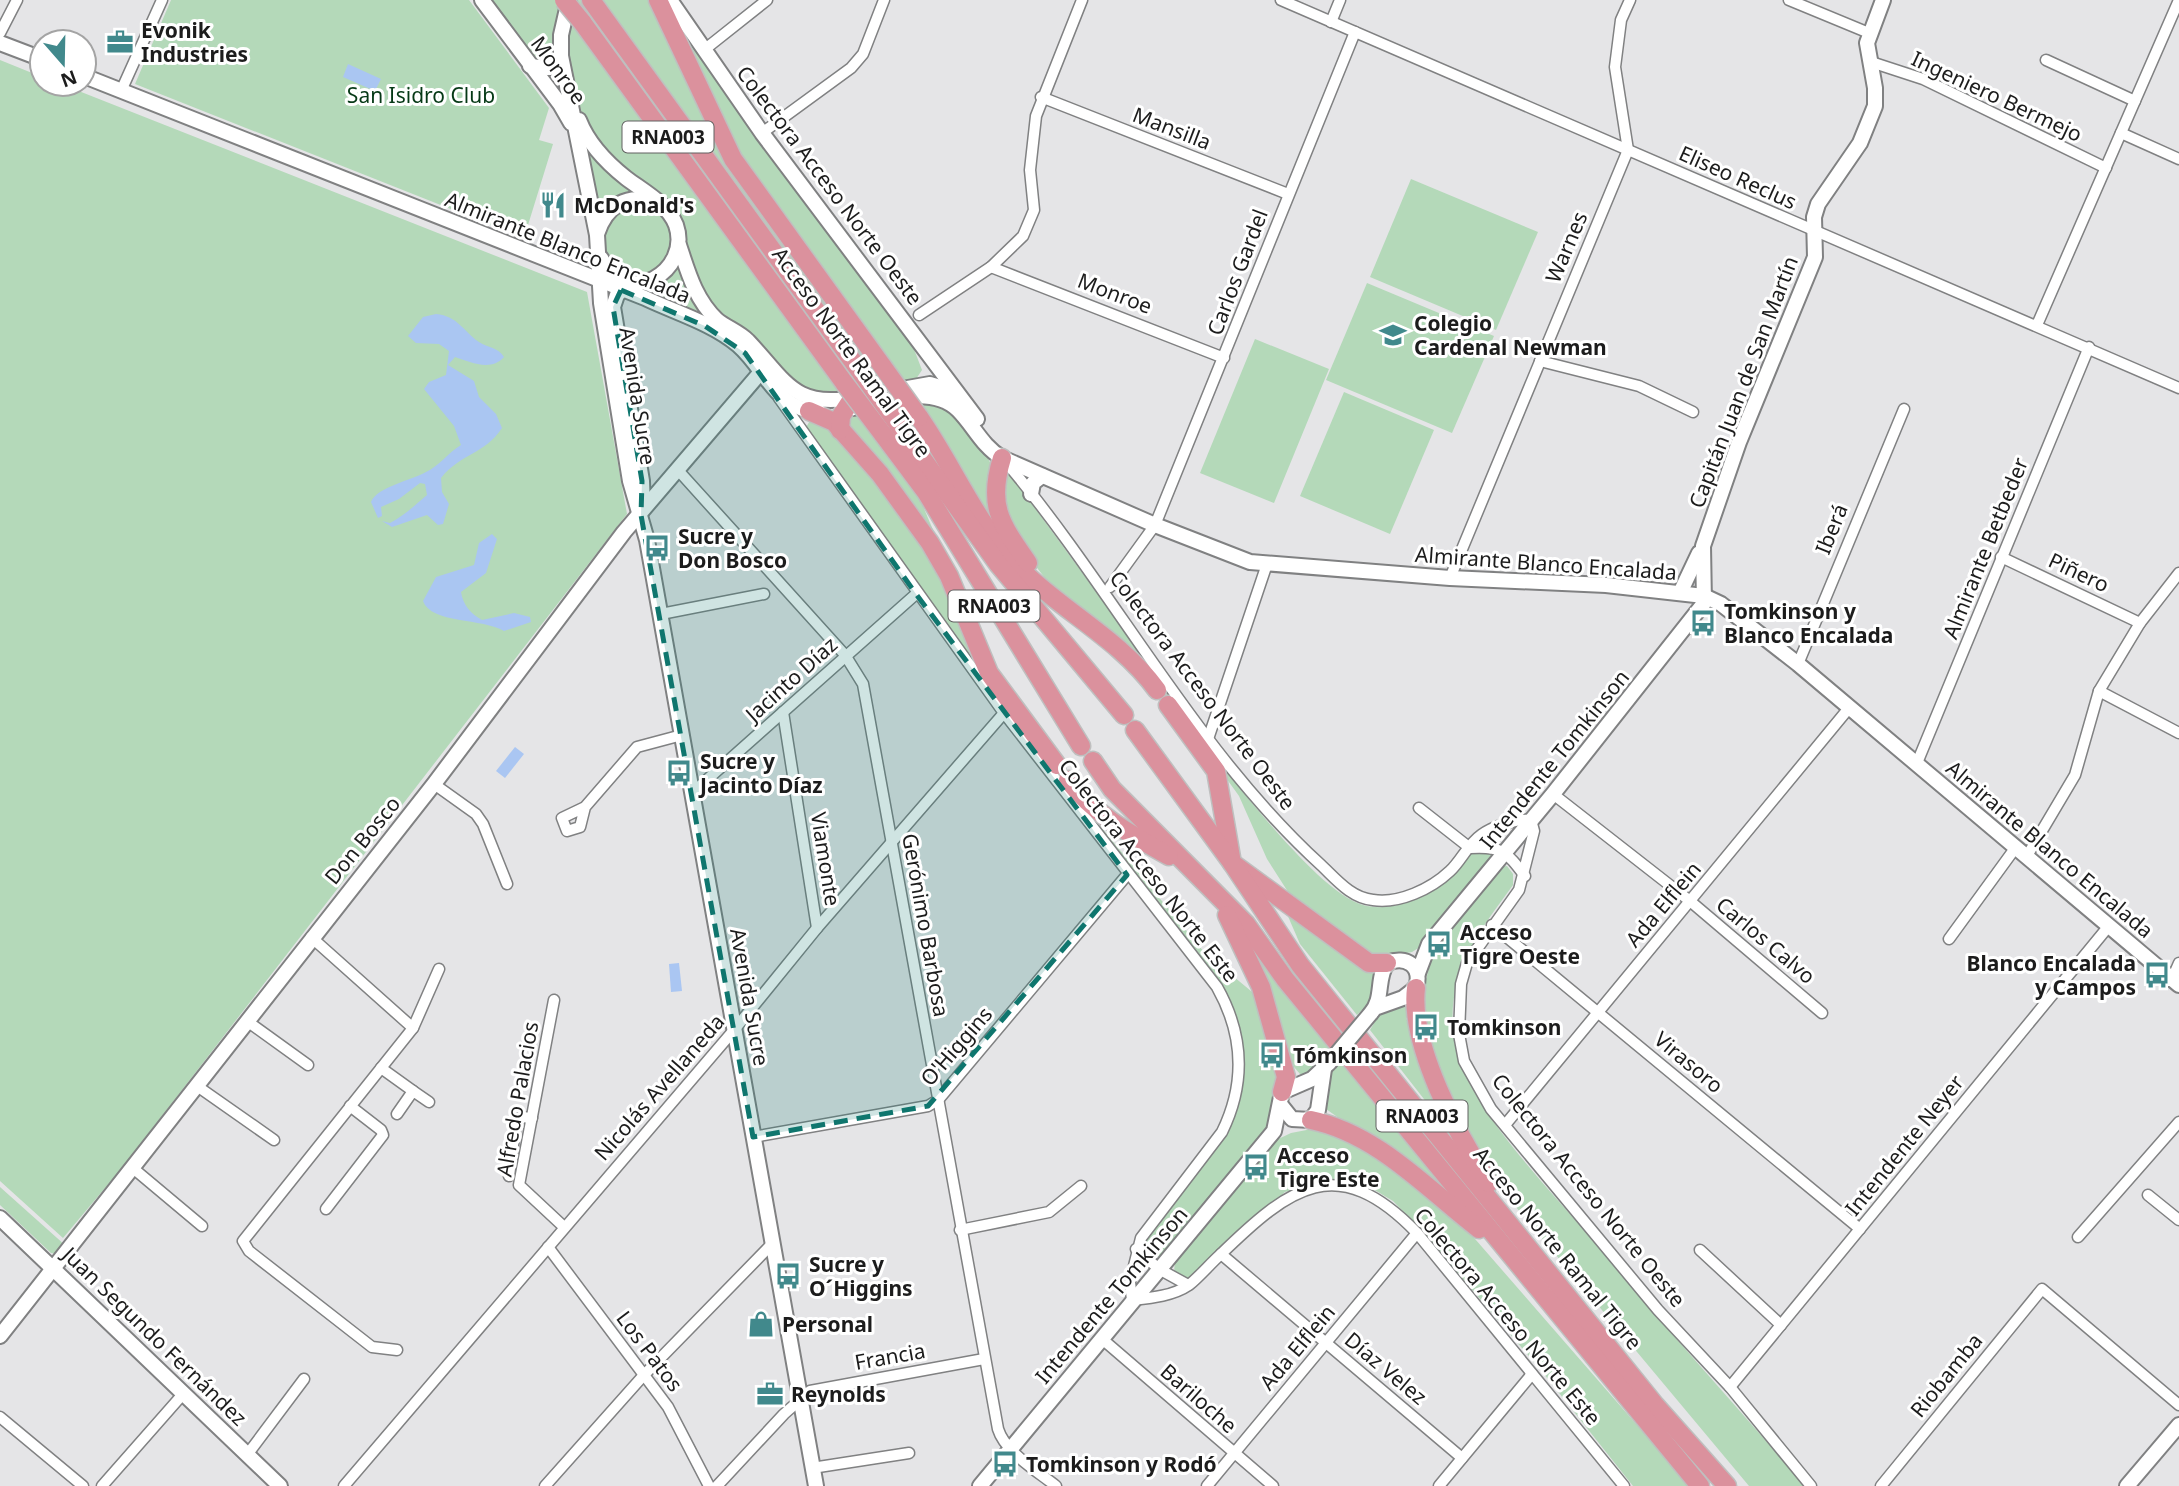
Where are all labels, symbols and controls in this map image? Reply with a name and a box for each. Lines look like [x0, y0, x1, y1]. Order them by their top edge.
place label: Evonik Industries [141, 16, 248, 68]
office icon: Evonik Industries [105, 27, 135, 57]
north arrow [28, 28, 98, 98]
street label: Monroe [525, 30, 593, 110]
street label: Ingeniero Bermejo [1907, 44, 2087, 148]
street label: Colectora Acceso Norte Oeste [731, 60, 929, 310]
text: N [57, 64, 81, 94]
park label: San Isidro Club [347, 81, 495, 109]
street label: Mansilla [1129, 100, 1215, 156]
road number: RNA003 [622, 122, 714, 153]
street label: Eliseo Reclus [1675, 139, 1801, 215]
street label: Almirante Blanco Encalada [441, 185, 695, 309]
restaurant icon: McDonald's [538, 190, 568, 220]
place label: McDonald's [574, 191, 694, 219]
street label: Carlos Gardel [1200, 205, 1274, 339]
street label: Warnes [1539, 207, 1593, 287]
street label: Acceso Norte Ramal Tigre [766, 241, 938, 463]
street label: Capitán Juan de San Martín [1682, 252, 1804, 512]
street label: Monroe [1074, 266, 1156, 320]
place label: Colegio Cardenal Newman [1414, 309, 1607, 361]
school or university icon: Colegio Cardenal Newman [1378, 320, 1408, 350]
street label: Avenida Sucre [613, 325, 663, 467]
street label: Almirante Betbeder [1936, 453, 2034, 643]
street label: Iberá [1808, 500, 1854, 558]
place label: Sucre y Don Bosco [678, 522, 787, 574]
bus stop icon: Sucre y Don Bosco [642, 533, 672, 563]
street label: Almirante Blanco Encalada [1414, 540, 1678, 586]
street label: Piñero [2044, 546, 2114, 598]
street label: Colectora Acceso Norte Oeste [1104, 565, 1302, 815]
road number: RNA003 [948, 590, 1040, 622]
place label: Tomkinson y Blanco Encalada [1724, 597, 1893, 649]
bus stop icon: Tomkinson y Blanco Encalada [1688, 608, 1718, 638]
street label: Jacinto Díaz [738, 630, 843, 729]
street label: Intendente Tomkinson [1473, 664, 1635, 854]
place label: Sucre y Jacinto Díaz [698, 747, 823, 799]
street label: Colectora Acceso Norte Este [1053, 753, 1245, 987]
street label: Almirante Blanco Encalada [1941, 754, 2159, 944]
bus stop icon: Sucre y Jacinto Díaz [664, 758, 694, 788]
street label: Don Bosco [318, 790, 406, 890]
street label: Viamonte [805, 810, 847, 908]
street label: Gerónimo Barbosa [896, 831, 956, 1019]
street label: Ada Elflein [1619, 855, 1707, 953]
street label: Carlos Calvo [1711, 890, 1821, 990]
place label: Acceso Tigre Oeste [1460, 918, 1580, 970]
street label: Avenida Sucre [724, 926, 776, 1068]
bus stop icon: Acceso Tigre Oeste [1424, 929, 1454, 959]
place label: Blanco Encalada y Campos [1967, 949, 2136, 1001]
bus stop icon: Blanco Encalada y Campos [2142, 960, 2172, 990]
street label: O'Higgins [914, 1000, 998, 1092]
street label: Nicolás Avellaneda [588, 1008, 730, 1166]
bus stop icon: Tomkinson [1411, 1012, 1441, 1042]
place label: Tomkinson [1447, 1013, 1562, 1041]
street label: Alfredo Palacios [490, 1019, 544, 1179]
street label: Virasoro [1649, 1025, 1729, 1099]
bus stop icon: Tómkinson [1257, 1040, 1287, 1070]
place label: Tómkinson [1293, 1041, 1408, 1069]
street label: Colectora Acceso Norte Oeste [1486, 1067, 1692, 1313]
street label: Intendente Neyer [1838, 1068, 1970, 1221]
road number: RNA003 [1376, 1100, 1468, 1132]
place label: Acceso Tigre Este [1277, 1141, 1380, 1193]
street label: Acceso Norte Ramal Tigre [1467, 1141, 1649, 1355]
bus stop icon: Acceso Tigre Este [1241, 1152, 1271, 1182]
street label: Intendente Tomkinson [1029, 1201, 1193, 1389]
street label: Colectora Acceso Norte Este [1409, 1201, 1607, 1431]
street label: Juan Segundo Fernández [55, 1239, 253, 1432]
place label: Sucre y O´Higgins [809, 1250, 913, 1302]
bus stop icon: Sucre y O´Higgins [773, 1261, 803, 1291]
street label: Ada Elflein [1253, 1298, 1341, 1396]
street label: Los Patos [611, 1305, 689, 1397]
shop icon: Personal [746, 1309, 776, 1339]
place label: Personal [782, 1310, 873, 1338]
street label: Díaz Velez [1339, 1326, 1433, 1411]
street label: Riobamba [1904, 1327, 1988, 1423]
street label: Francia [853, 1336, 927, 1376]
street label: Bariloche [1155, 1357, 1243, 1439]
office icon: Reynolds [755, 1379, 785, 1409]
place label: Reynolds [791, 1380, 886, 1408]
bus stop icon: Tomkinson y Rodó [990, 1449, 1020, 1479]
place label: Tomkinson y Rodó [1026, 1450, 1217, 1478]

